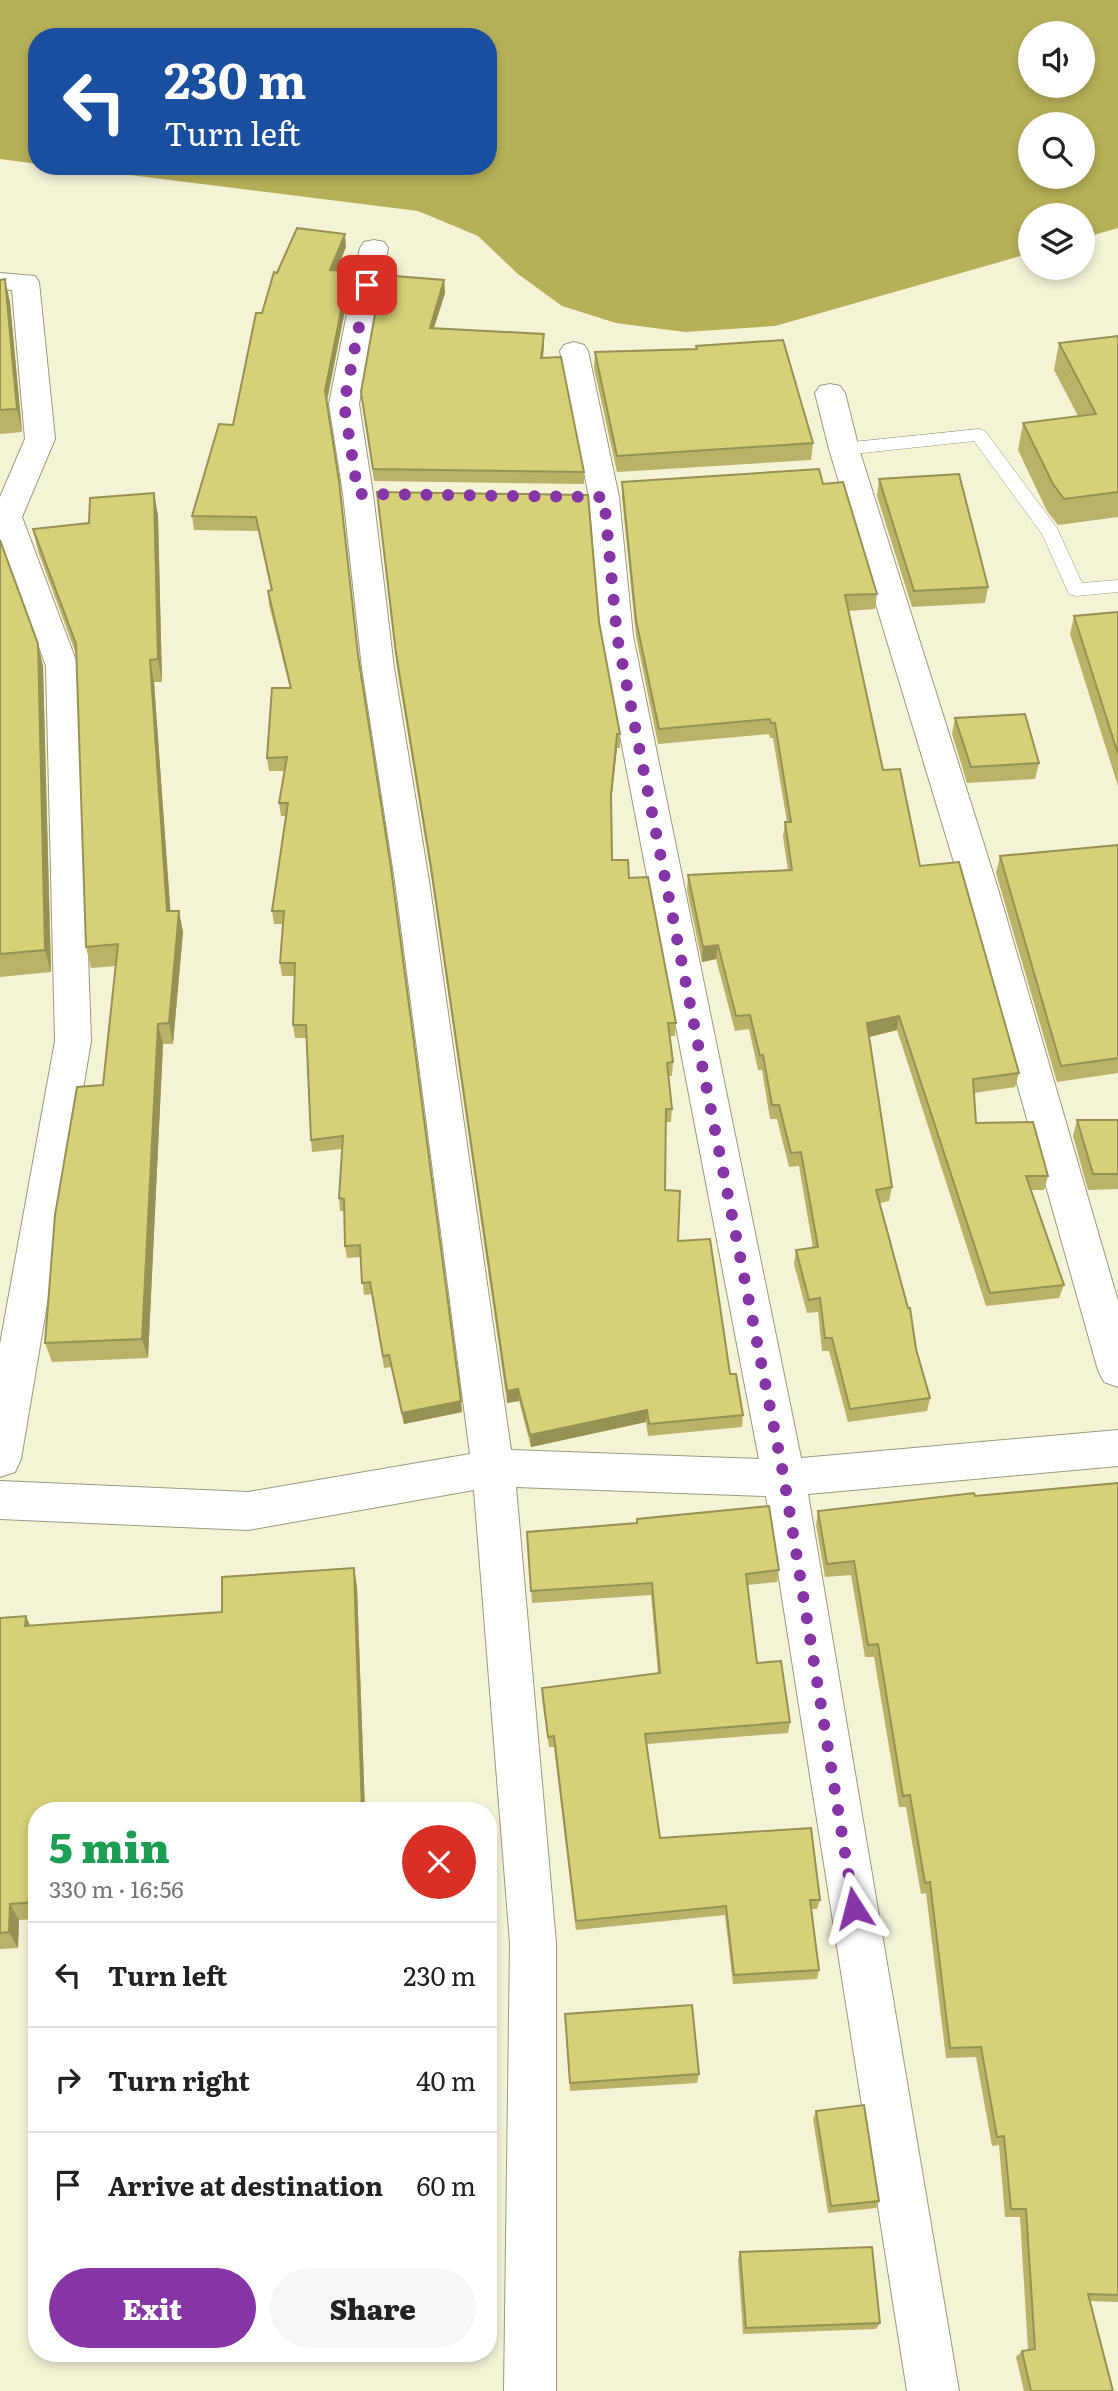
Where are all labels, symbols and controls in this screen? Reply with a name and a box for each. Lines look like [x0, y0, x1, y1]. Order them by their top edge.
map controls [1018, 21, 1095, 280]
button: sound [1018, 21, 1095, 98]
text: 230 m [164, 41, 307, 114]
icon: left [49, 56, 140, 147]
text: Turn left [164, 108, 301, 156]
button: search [1018, 112, 1095, 189]
button: layers [1018, 203, 1095, 280]
pin [337, 255, 397, 315]
icon: arrive [348, 266, 386, 304]
text: 5 min [49, 1814, 170, 1876]
button: close [402, 1825, 476, 1899]
text: 330 m · 16:56 [49, 1871, 184, 1905]
position arrow [817, 1871, 891, 1945]
text: Turn left [108, 1955, 227, 1994]
text: 230 m [403, 1955, 476, 1994]
icon: left [49, 1956, 87, 1994]
text: Turn right [108, 2060, 250, 2099]
text: 40 m [416, 2060, 476, 2099]
icon: right [49, 2061, 87, 2099]
text: Arrive at destination [108, 2165, 383, 2204]
text: 60 m [417, 2165, 476, 2204]
icon: arrive [49, 2166, 87, 2204]
button: Exit [49, 2268, 256, 2348]
button: Share [270, 2268, 476, 2348]

